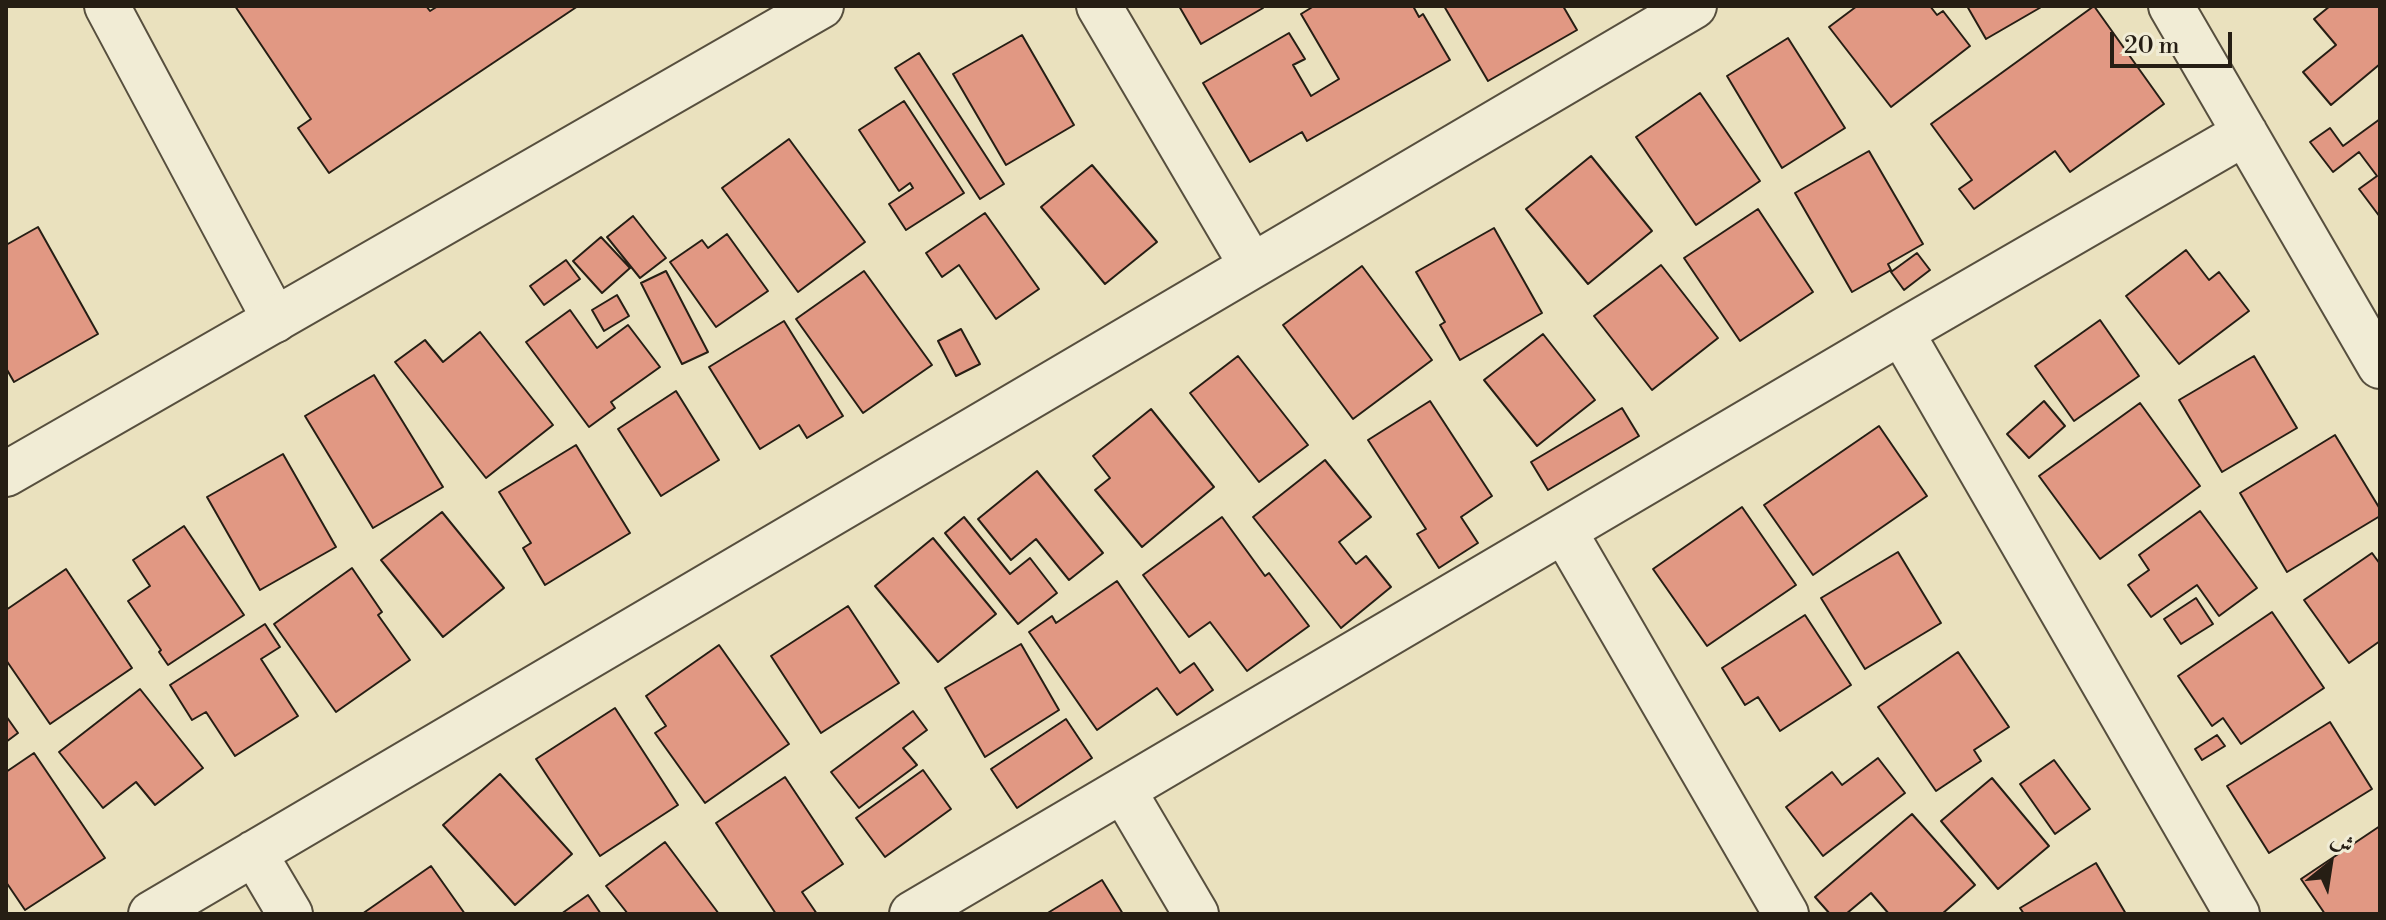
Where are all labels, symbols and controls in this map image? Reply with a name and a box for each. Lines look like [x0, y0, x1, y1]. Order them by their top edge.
scale bar [2114, 16, 2236, 66]
text: 20 m [2124, 31, 2180, 61]
north arrow [2290, 824, 2370, 904]
text: ش [2326, 826, 2358, 860]

